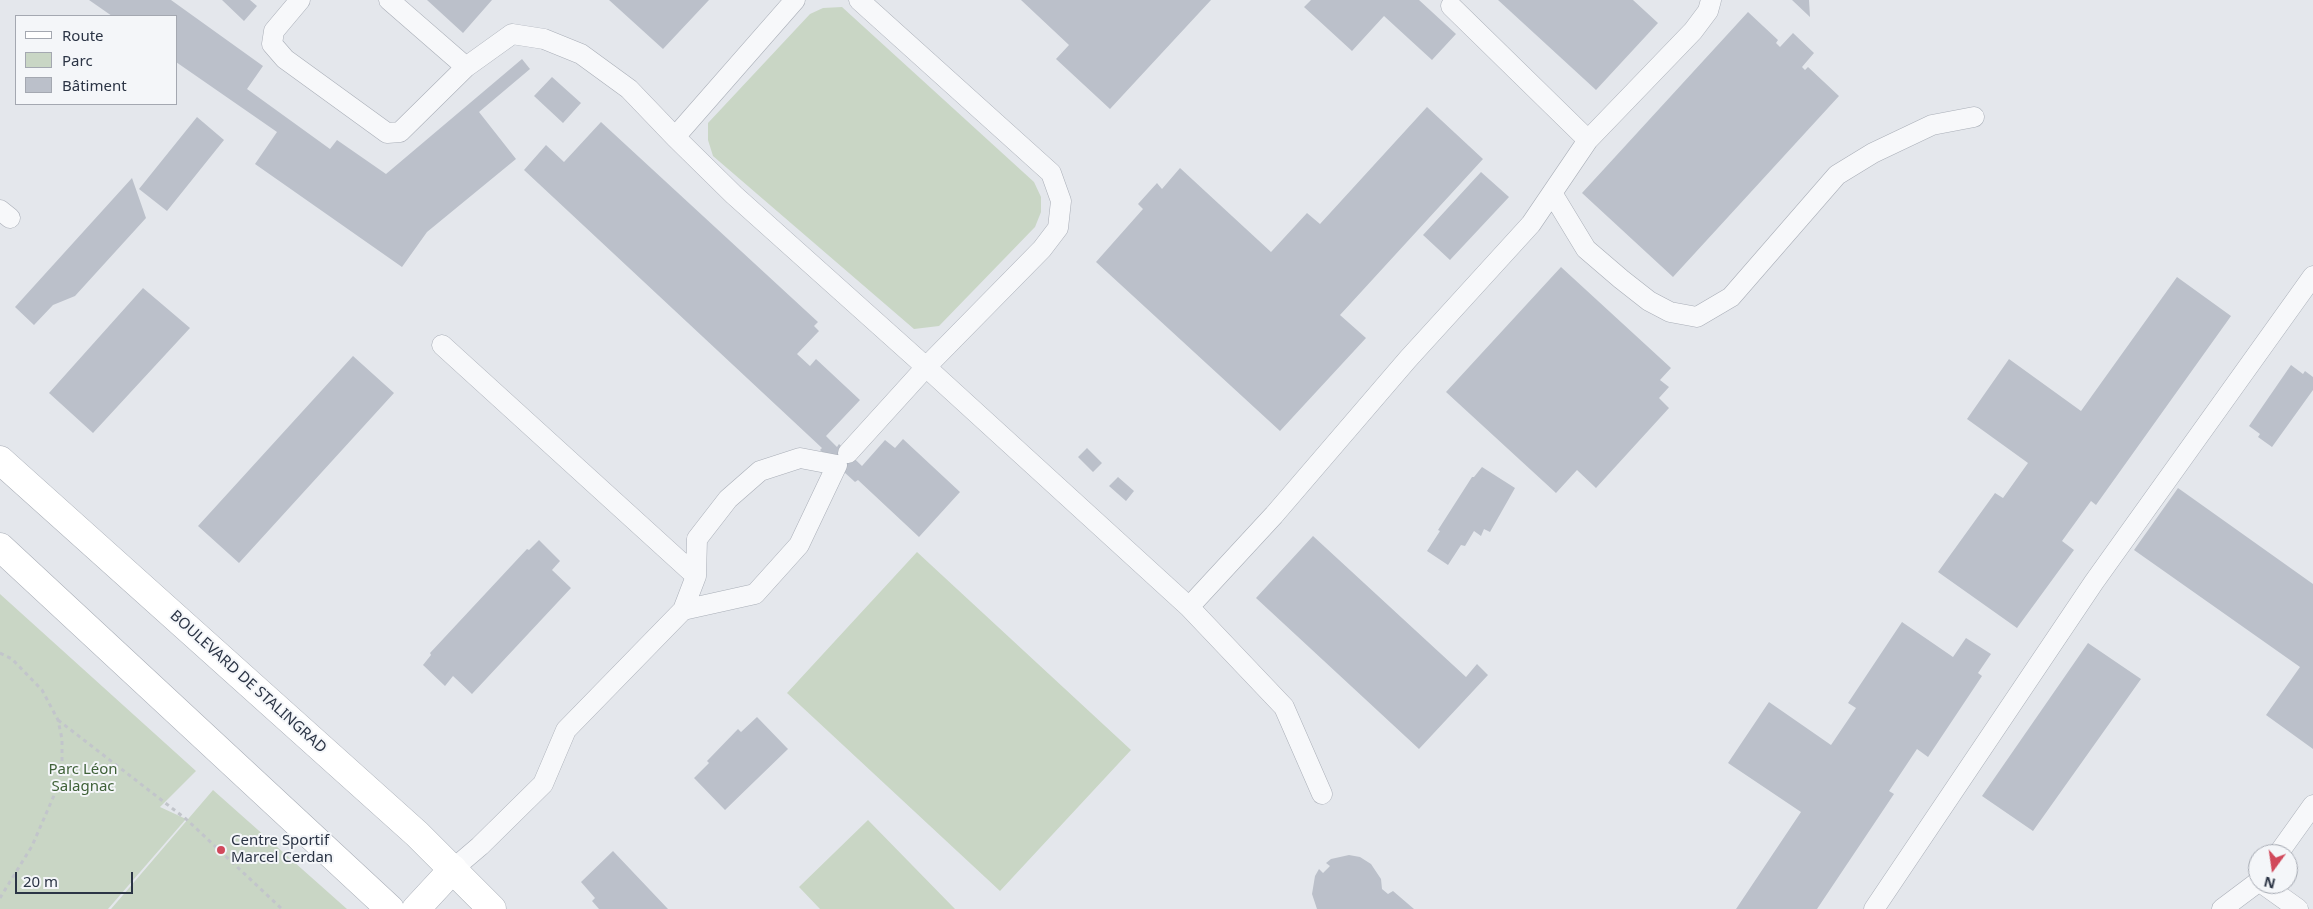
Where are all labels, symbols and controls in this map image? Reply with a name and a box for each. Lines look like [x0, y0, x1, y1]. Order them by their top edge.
legend [15, 15, 178, 105]
text: Route [62, 25, 104, 45]
text: Parc [62, 50, 93, 70]
text: Bâtiment [62, 75, 127, 95]
street label: BOULEVARD DE STALINGRAD [166, 607, 330, 757]
park label: Parc Léon Salagnac [48, 761, 118, 796]
place label: Centre Sportif Marcel Cerdan [231, 832, 333, 867]
marker: Centre Sportif Marcel Cerdan [215, 844, 227, 856]
north arrow [2248, 844, 2298, 894]
scale bar [18, 862, 135, 894]
text: 20 m [23, 871, 58, 891]
text: N [2262, 872, 2277, 894]

